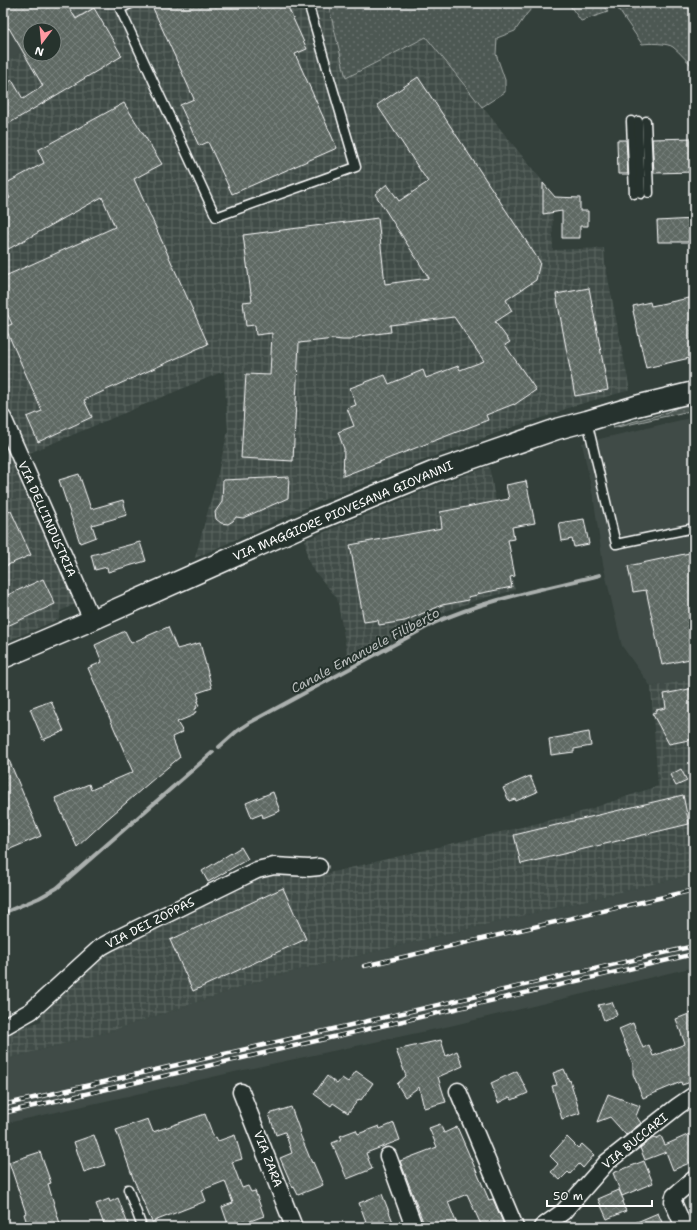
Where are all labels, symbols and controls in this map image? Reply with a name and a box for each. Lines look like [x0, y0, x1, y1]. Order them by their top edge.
north arrow [22, 22, 62, 62]
text: N [33, 43, 46, 60]
street label: VIA MAGGIORE PIOVESANA GIOVANNI [230, 457, 456, 565]
street label: VIA DELL'INDUSTRIA [14, 459, 80, 580]
water label: Canale Emanuele Filiberto [288, 604, 443, 697]
street label: VIA DEI ZOPPAS [103, 894, 197, 952]
street label: VIA BUCCARI [599, 1109, 672, 1173]
street label: VIA ZARA [250, 1128, 286, 1190]
scale bar [547, 1182, 652, 1208]
text: 50 m [553, 1188, 583, 1204]

